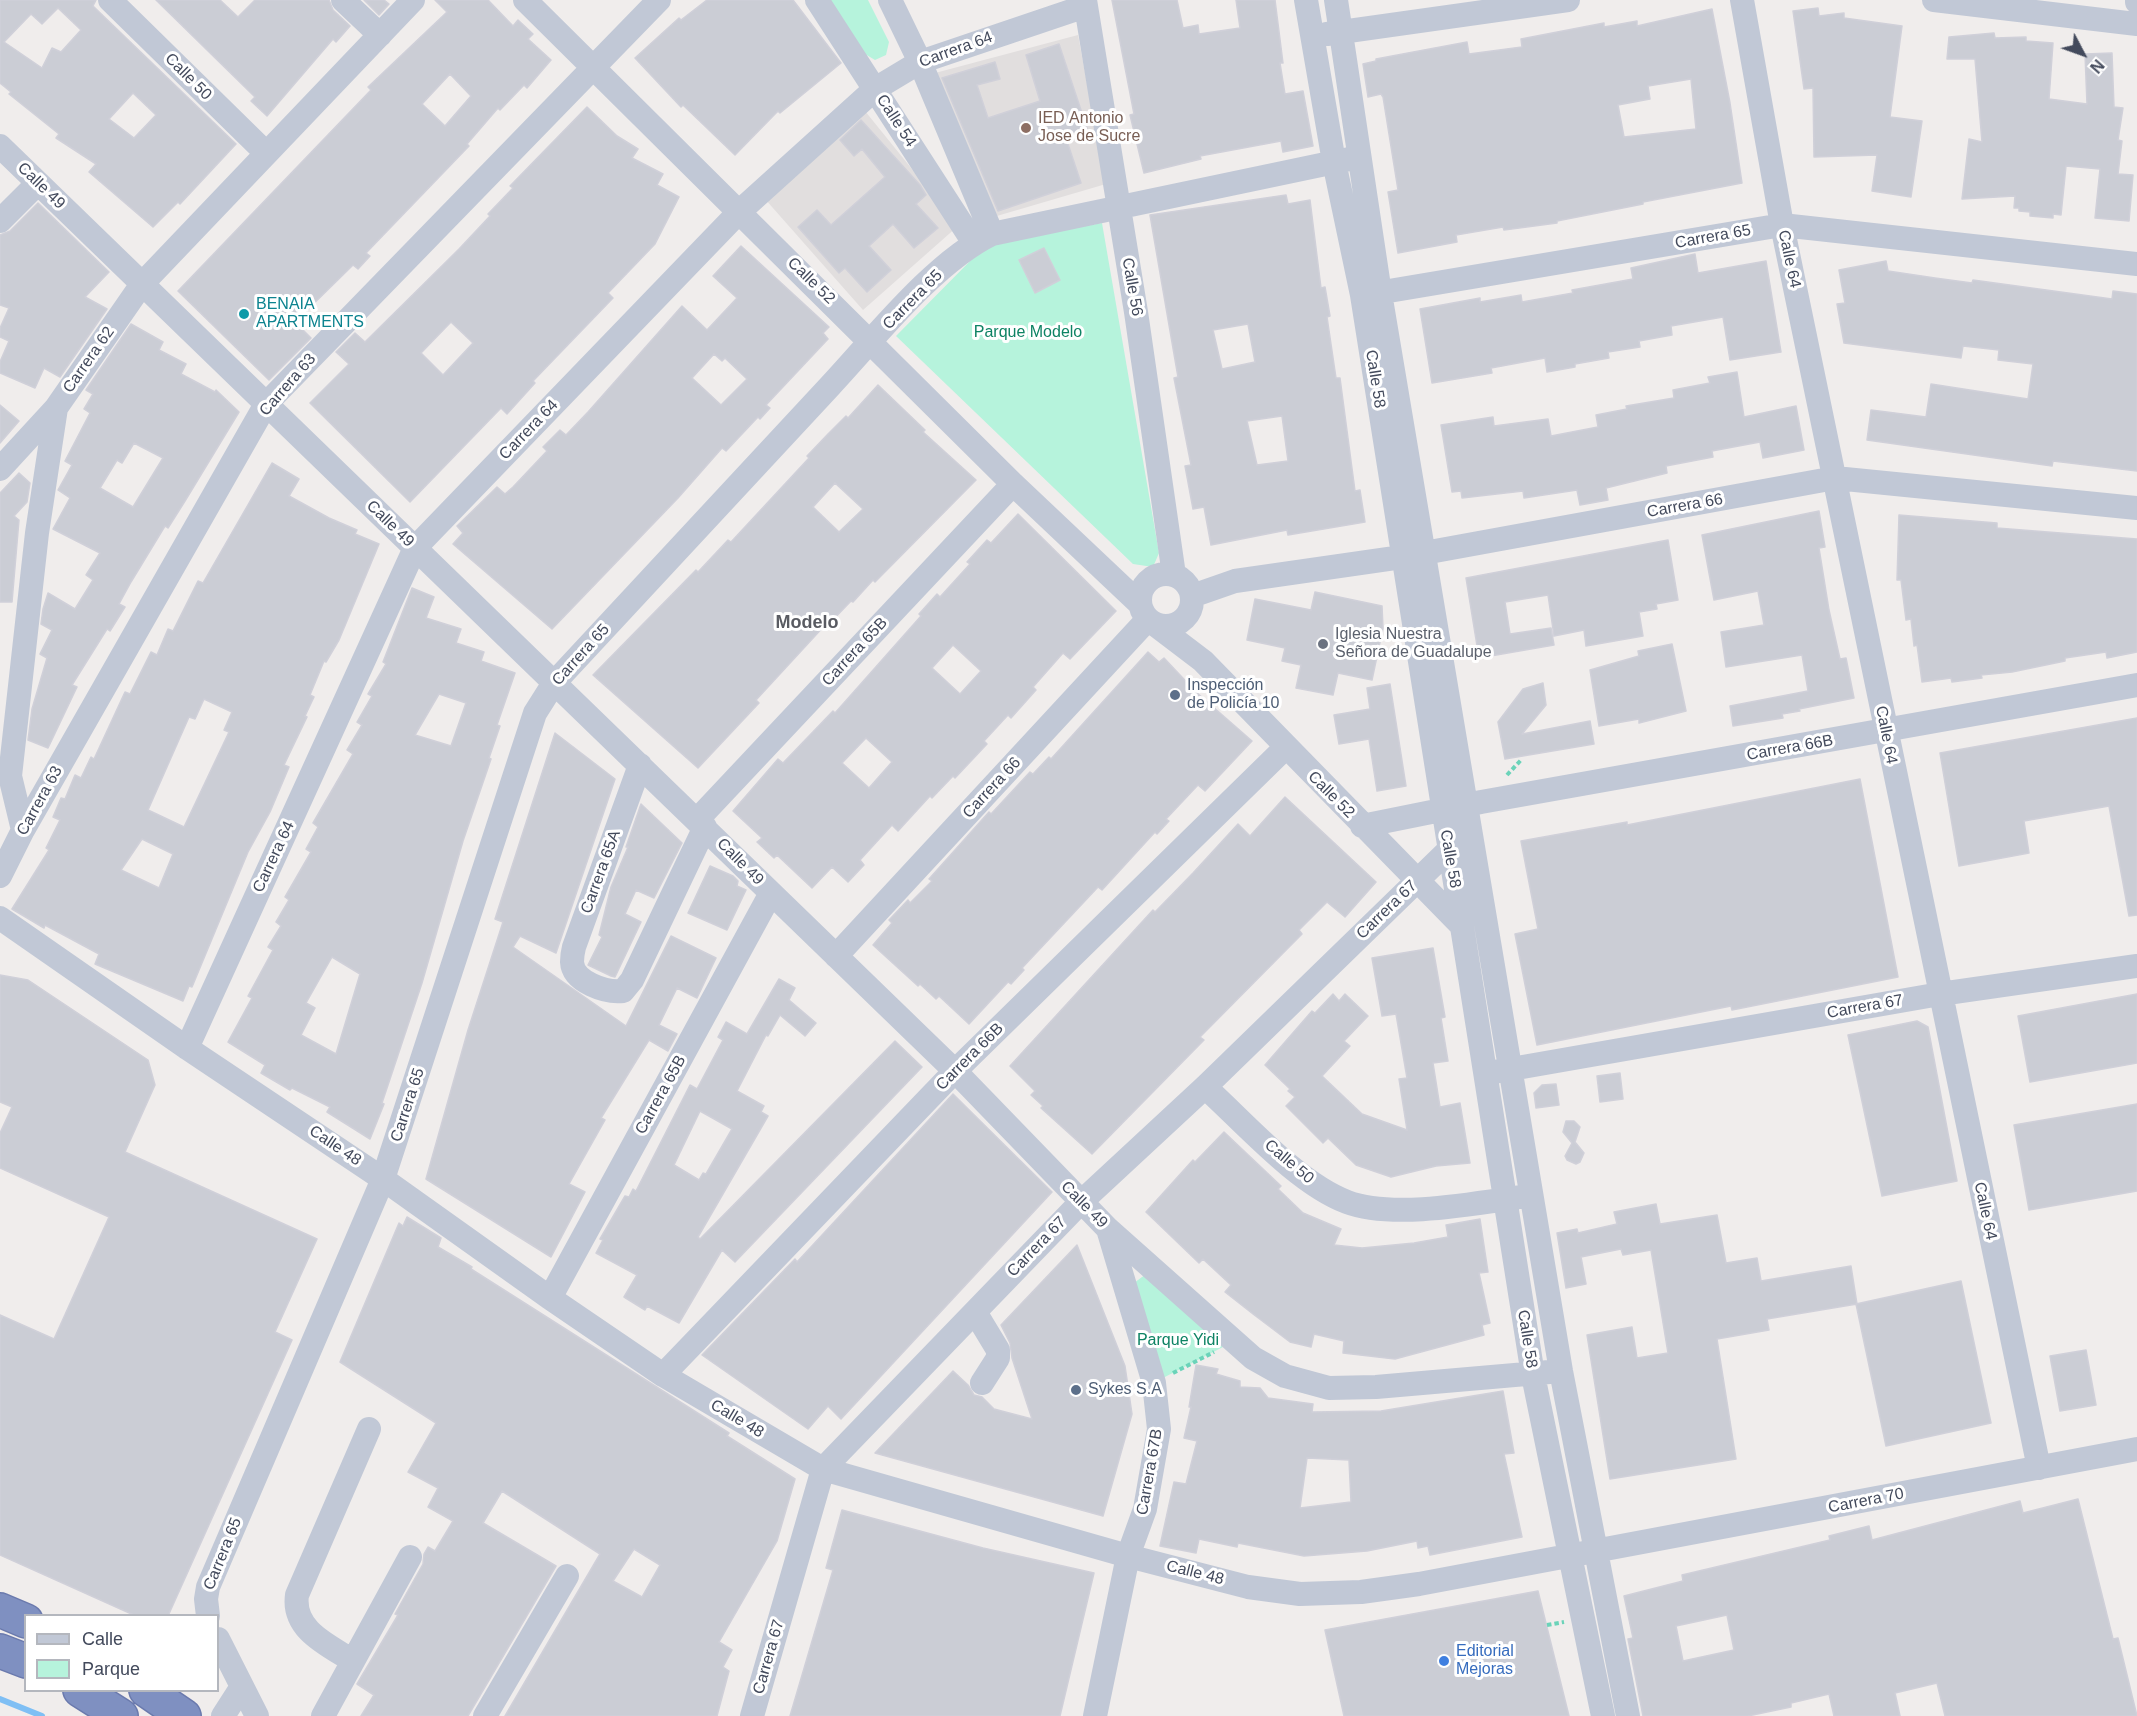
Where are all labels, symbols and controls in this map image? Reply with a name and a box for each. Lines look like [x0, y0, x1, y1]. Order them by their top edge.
north arrow [2053, 24, 2113, 84]
street label: Carrera 64 [917, 28, 995, 72]
street label: Calle 50 [160, 49, 216, 105]
text: N [2087, 56, 2107, 76]
street label: Calle 54 [872, 91, 920, 151]
place label: IED Antonio Jose de Sucre [1038, 109, 1140, 147]
marker: IED Antonio Jose de Sucre [1019, 121, 1033, 135]
street label: Calle 49 [13, 159, 69, 213]
street label: Carrera 65 [1674, 221, 1752, 253]
street label: Calle 64 [1774, 228, 1804, 290]
street label: Calle 52 [783, 254, 839, 308]
street label: Calle 56 [1117, 256, 1147, 318]
street label: Carrera 65 [879, 266, 947, 334]
place label: BENAIA APARTMENTS [256, 295, 364, 333]
marker: BENAIA APARTMENTS [237, 307, 251, 321]
street label: Carrera 62 [59, 323, 119, 397]
park label: Parque Modelo [974, 323, 1082, 343]
street label: Calle 58 [1361, 349, 1389, 409]
street label: Carrera 63 [256, 350, 320, 420]
street label: Carrera 64 [496, 396, 562, 464]
street label: Carrera 66 [1646, 490, 1724, 522]
street label: Calle 49 [362, 497, 418, 551]
district label: Modelo [776, 612, 838, 634]
street label: Carrera 65B [818, 614, 892, 690]
street label: Carrera 65 [548, 620, 614, 690]
place label: Iglesia Nuestra Señora de Guadalupe [1335, 625, 1492, 663]
marker: Iglesia Nuestra Señora de Guadalupe [1316, 637, 1330, 651]
place label: Inspección de Policía 10 [1187, 676, 1280, 714]
marker: Inspección de Policía 10 [1168, 688, 1182, 702]
street label: Calle 64 [1871, 704, 1901, 766]
street label: Carrera 66B [1745, 731, 1835, 765]
street label: Carrera 66 [959, 753, 1025, 823]
street label: Carrera 63 [13, 763, 67, 839]
street label: Calle 52 [1303, 767, 1359, 823]
street label: Carrera 64 [249, 818, 299, 896]
street label: Carrera 65A [577, 828, 625, 916]
street label: Calle 58 [1435, 828, 1465, 890]
street label: Calle 49 [712, 834, 768, 890]
street label: Carrera 67 [1353, 877, 1421, 943]
street label: Carrera 67 [1826, 991, 1904, 1023]
street label: Carrera 66B [932, 1019, 1008, 1095]
street label: Carrera 65B [631, 1052, 691, 1138]
street label: Carrera 65 [387, 1066, 429, 1144]
street label: Calle 48 [305, 1122, 365, 1170]
street label: Calle 50 [1260, 1136, 1318, 1188]
street label: Calle 49 [1056, 1177, 1112, 1233]
street label: Calle 64 [1970, 1180, 2000, 1242]
street label: Carrera 67 [1004, 1213, 1070, 1281]
street label: Calle 58 [1513, 1309, 1541, 1369]
park label: Parque Yidi [1137, 1331, 1219, 1351]
place label: Sykes S.A [1088, 1380, 1162, 1400]
marker: Sykes S.A [1069, 1383, 1083, 1397]
street label: Calle 48 [707, 1396, 767, 1442]
street label: Carrera 67B [1133, 1427, 1167, 1517]
street label: Carrera 70 [1827, 1484, 1905, 1518]
street label: Carrera 65 [200, 1515, 246, 1593]
street label: Calle 48 [1164, 1557, 1226, 1589]
legend [24, 1614, 219, 1692]
street label: Carrera 67 [749, 1618, 789, 1696]
text: Calle [82, 1629, 123, 1649]
place label: Editorial Mejoras [1456, 1642, 1514, 1680]
marker: Editorial Mejoras [1437, 1654, 1451, 1668]
text: Parque [82, 1659, 140, 1679]

